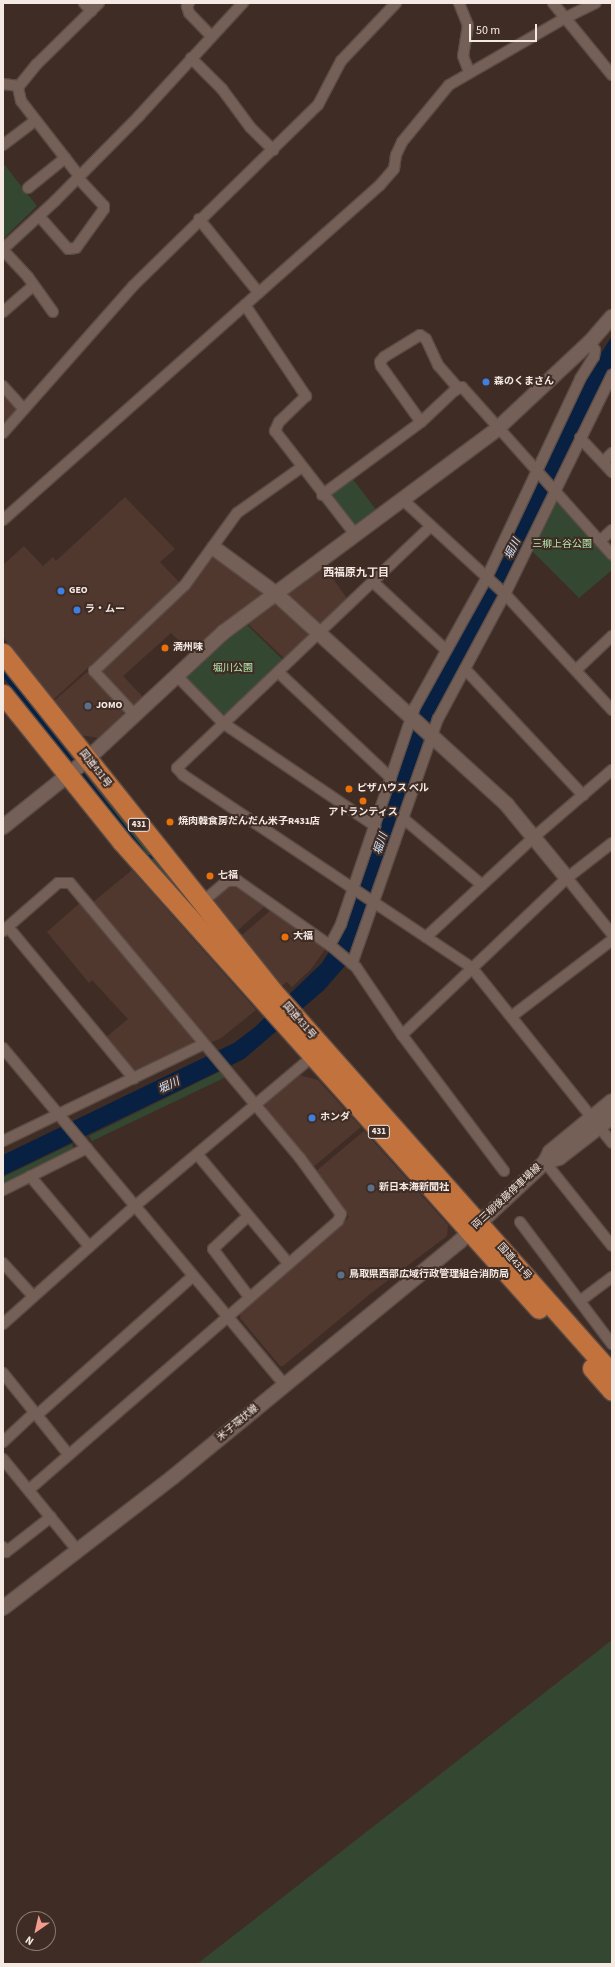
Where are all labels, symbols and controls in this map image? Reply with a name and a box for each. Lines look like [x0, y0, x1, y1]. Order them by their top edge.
scale bar [471, 16, 539, 42]
text: 50 m [476, 22, 500, 39]
place label: 森のくまさん [494, 376, 554, 388]
marker: 森のくまさん [481, 377, 491, 387]
water label: 堀川 [502, 536, 524, 562]
park label: 三柳上谷公園 [532, 539, 592, 551]
district label: 西福原九丁目 [323, 566, 389, 580]
place label: GEO [69, 585, 88, 597]
marker: GEO [56, 586, 66, 596]
place label: ラ・ムー [85, 604, 125, 616]
marker: ラ・ムー [72, 605, 82, 615]
place label: 満州味 [173, 642, 203, 654]
marker: 満州味 [160, 643, 170, 653]
park label: 堀川公園 [213, 663, 253, 675]
place label: JOMO [96, 700, 122, 712]
marker: JOMO [83, 701, 93, 711]
street label: 国道431号 [76, 748, 114, 790]
place label: ピザハウス ベル [357, 783, 429, 795]
marker: ピザハウス ベル [344, 784, 354, 794]
marker: アトランティス [358, 796, 368, 806]
place label: アトランティス [328, 807, 398, 819]
place label: 焼肉韓食房だんだん米子R431店 [178, 816, 320, 828]
marker: 焼肉韓食房だんだん米子R431店 [165, 817, 175, 827]
road number: 431 [127, 818, 151, 832]
water label: 堀川 [371, 831, 391, 857]
place label: 七福 [218, 870, 238, 882]
marker: 七福 [205, 871, 215, 881]
place label: 大福 [293, 931, 313, 943]
marker: 大福 [280, 932, 290, 942]
street label: 国道431号 [280, 1000, 318, 1042]
water label: 堀川 [156, 1075, 182, 1097]
place label: ホンダ [320, 1112, 350, 1124]
marker: ホンダ [307, 1113, 317, 1123]
road number: 431 [367, 1125, 391, 1139]
street label: 両三柳後藤停車場線 [470, 1162, 544, 1232]
place label: 新日本海新聞社 [379, 1182, 449, 1194]
marker: 新日本海新聞社 [366, 1183, 376, 1193]
street label: 国道431号 [495, 1241, 533, 1283]
place label: 鳥取県西部広域行政管理組合消防局 [349, 1269, 509, 1281]
marker: 鳥取県西部広域行政管理組合消防局 [336, 1270, 346, 1280]
street label: 米子環状線 [215, 1402, 261, 1444]
north arrow [16, 1911, 56, 1951]
text: N [22, 1932, 37, 1949]

